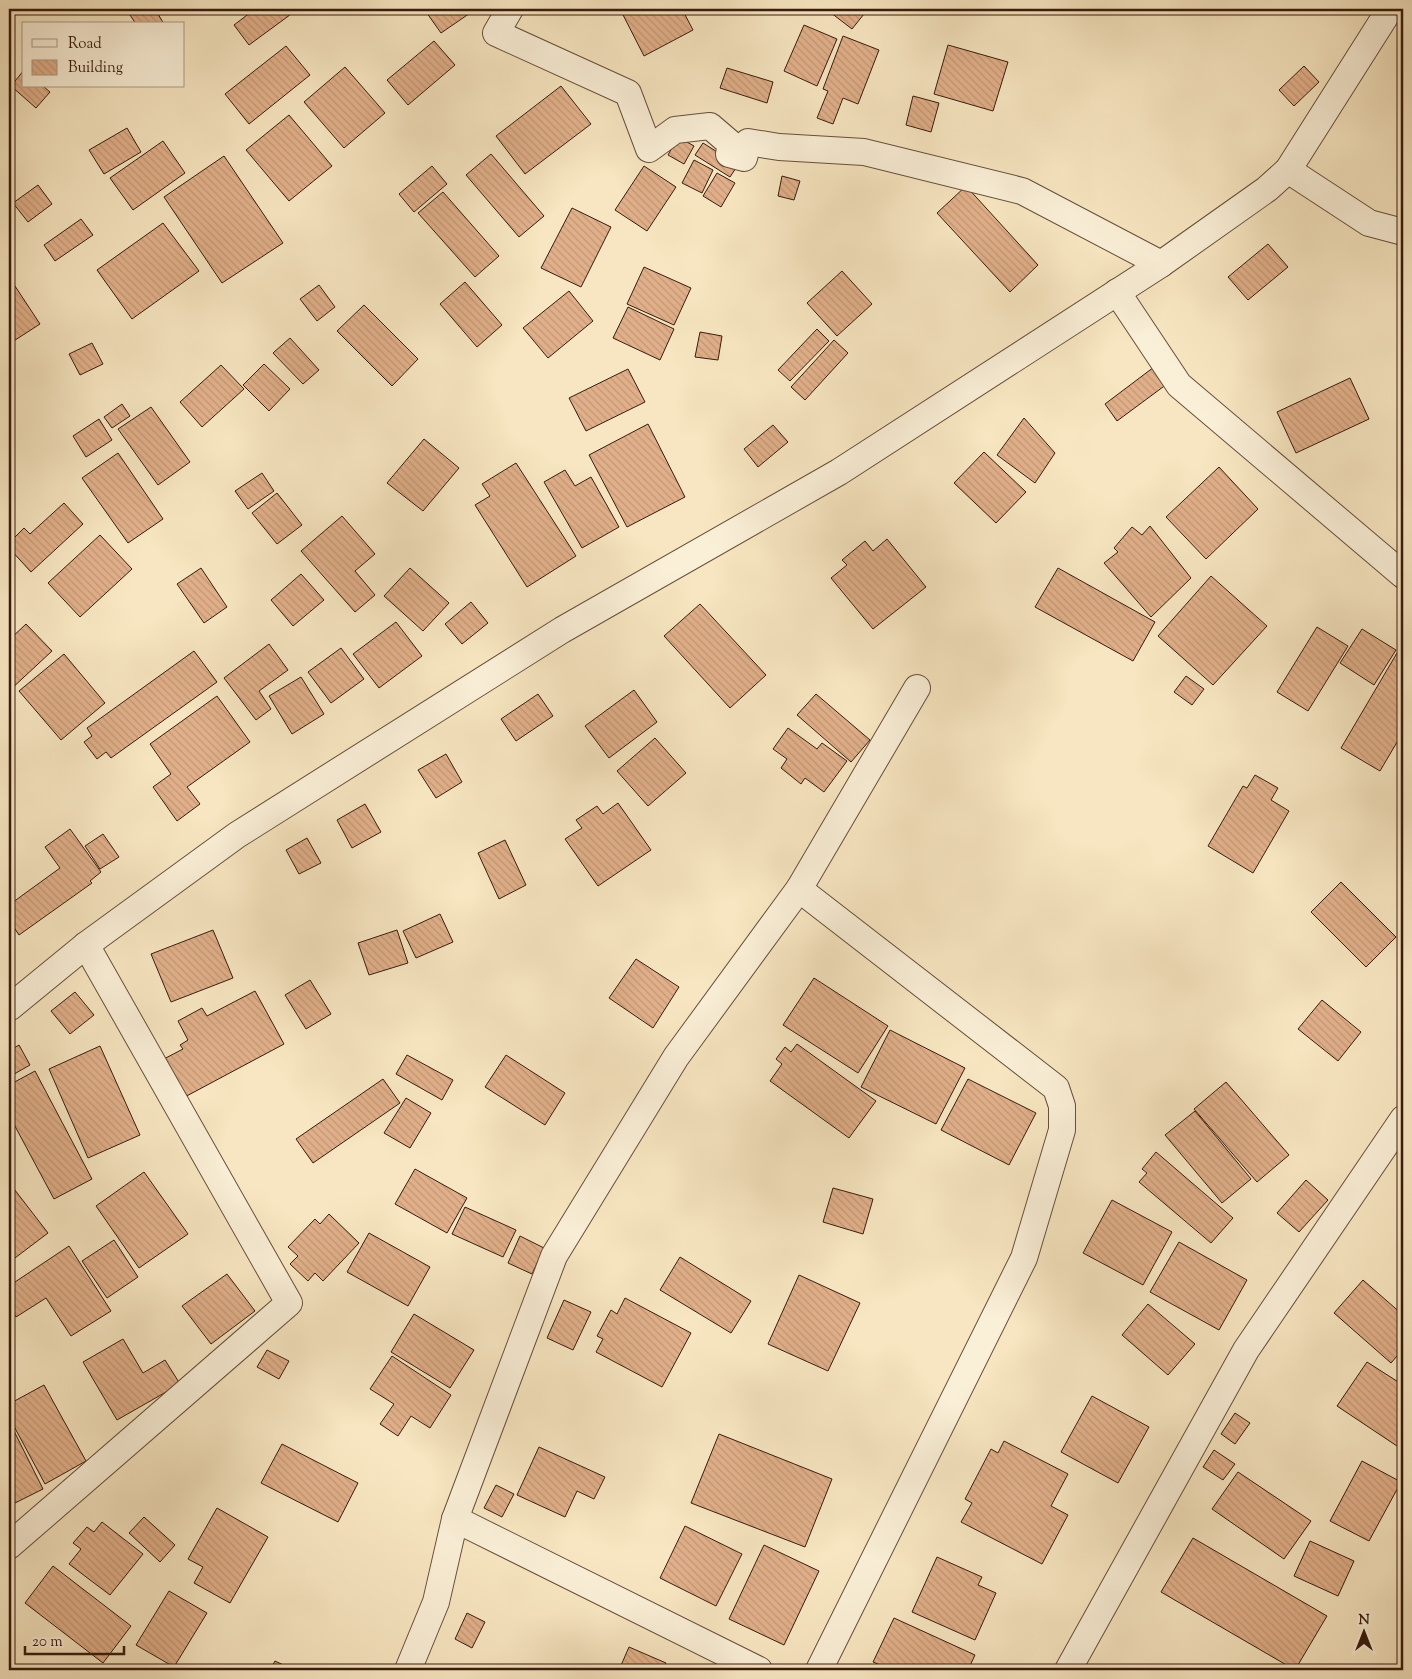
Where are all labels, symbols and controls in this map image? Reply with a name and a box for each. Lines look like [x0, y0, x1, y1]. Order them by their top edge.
legend [22, 22, 185, 88]
text: Road [68, 34, 102, 55]
text: Building [68, 58, 123, 79]
north arrow [1340, 1606, 1390, 1656]
text: N [1358, 1611, 1370, 1631]
scale bar [25, 1624, 124, 1656]
text: 20 m [32, 1632, 63, 1653]

